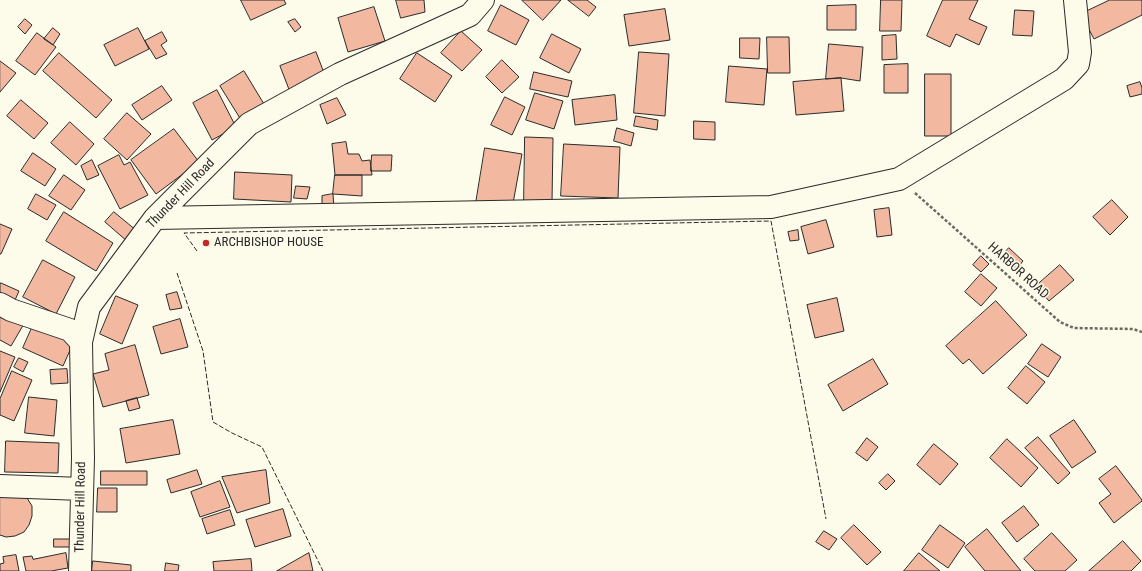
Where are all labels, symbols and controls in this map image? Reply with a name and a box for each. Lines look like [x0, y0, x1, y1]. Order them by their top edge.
street label: Thunder Hill Road [144, 156, 218, 232]
place label: ARCHBISHOP HOUSE [214, 235, 323, 251]
marker: ARCHBISHOP HOUSE [201, 238, 211, 248]
street label: HARBOR ROAD [984, 239, 1052, 303]
street label: Thunder Hill Road [72, 461, 90, 553]

